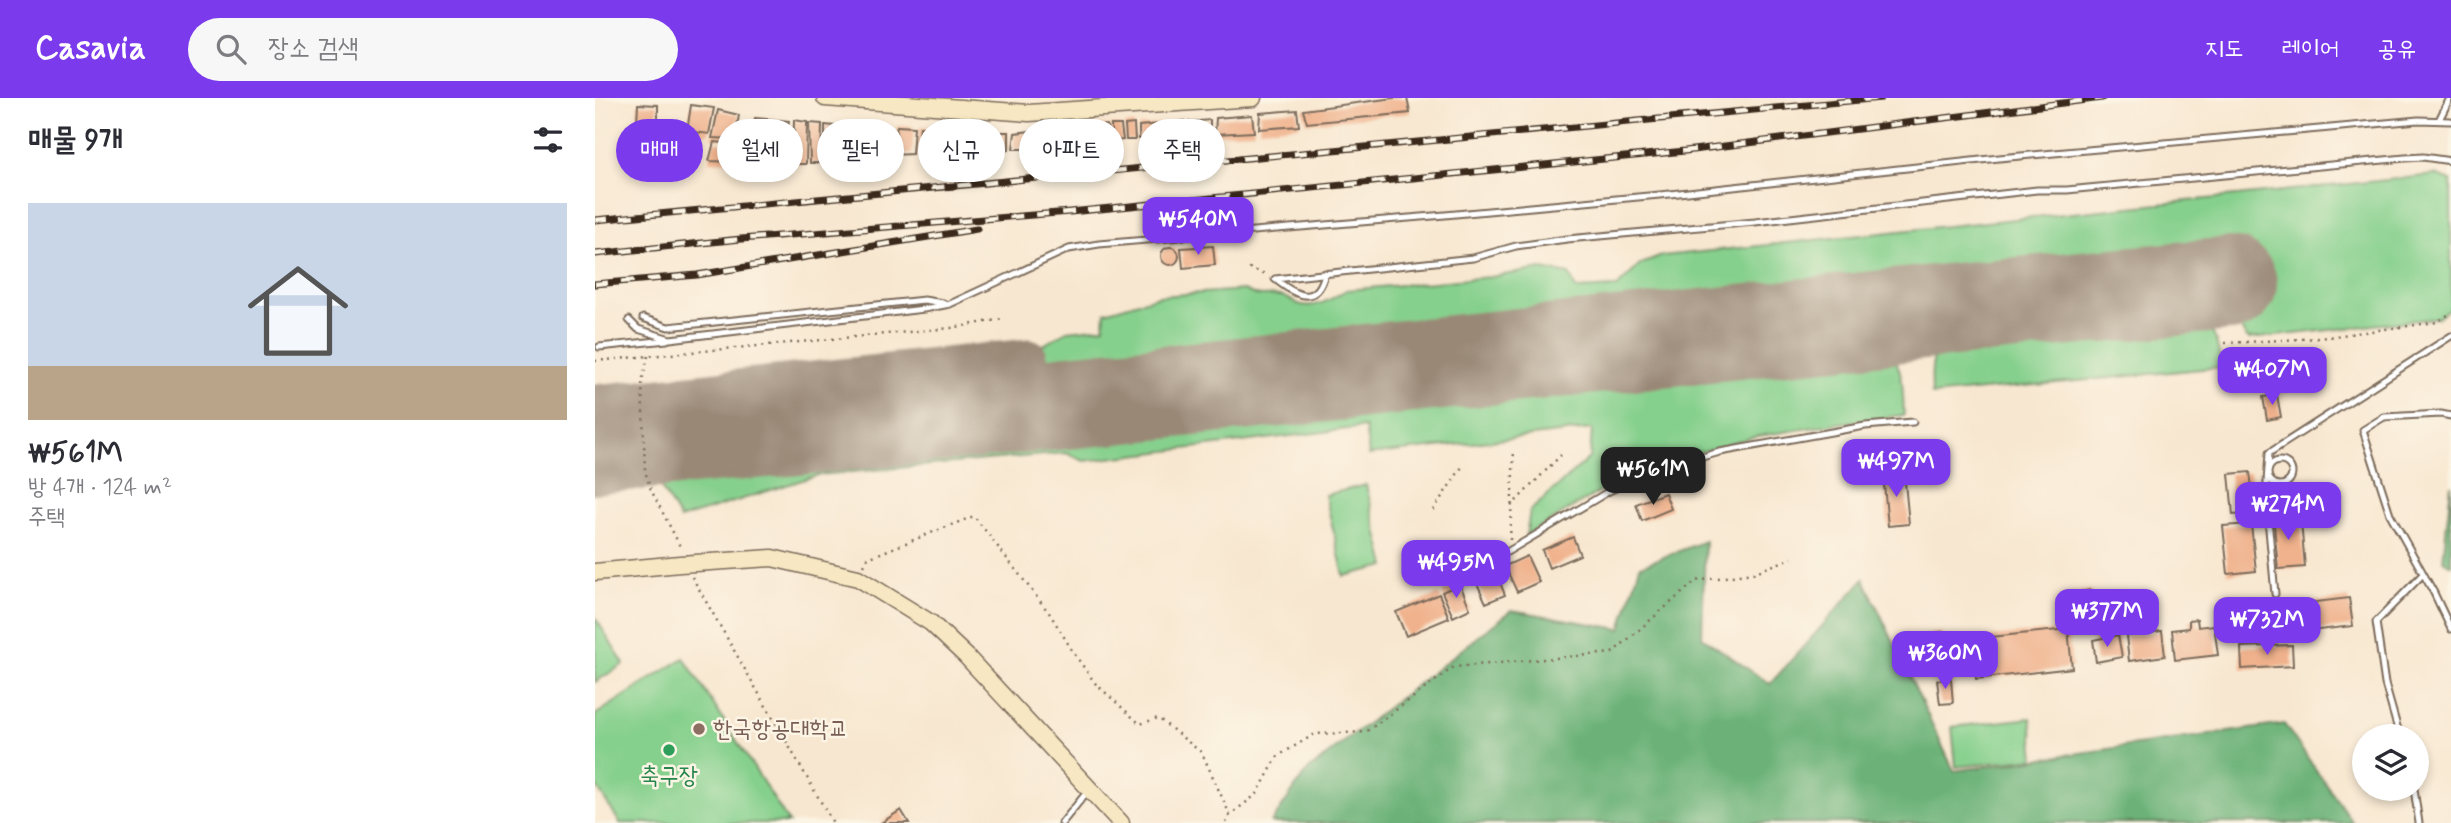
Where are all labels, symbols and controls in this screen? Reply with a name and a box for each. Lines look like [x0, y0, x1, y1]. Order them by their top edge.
search box [188, 18, 678, 81]
text: Casavia [35, 27, 146, 71]
icon: search [212, 30, 250, 68]
text: 장소 검색 [268, 32, 359, 66]
text: 지도 [2205, 34, 2243, 65]
text: 레이어 [2281, 34, 2339, 65]
text: 공유 [2377, 34, 2416, 65]
chip: 매매 [616, 119, 703, 182]
chip: 월세 [717, 119, 803, 182]
chip: 필터 [817, 119, 904, 182]
chip: 신규 [918, 119, 1005, 182]
chip: 아파트 [1019, 119, 1124, 182]
chip: 주택 [1138, 119, 1225, 182]
text: 매물 9개 [28, 121, 123, 160]
icon: filters [529, 121, 567, 159]
pin: ₩540M [1149, 198, 1247, 257]
text: ₩540M [1159, 205, 1237, 235]
icon: home [235, 248, 361, 374]
pin: ₩407M [2223, 348, 2321, 407]
text: ₩407M [2234, 355, 2310, 385]
text: ₩561M [28, 434, 123, 473]
pin: ₩497M [1847, 440, 1945, 499]
text: ₩497M [1857, 447, 1935, 477]
pin: ₩561M [1604, 448, 1702, 507]
text: ₩561M [1617, 455, 1689, 485]
text: 방 4개 · 124 m² [28, 473, 172, 503]
pin: ₩274M [2239, 482, 2337, 542]
text: ₩274M [2251, 490, 2325, 520]
text: 주택 [28, 503, 65, 533]
pin: ₩495M [1407, 540, 1505, 600]
text: ₩495M [1417, 548, 1495, 578]
pin: ₩377M [2058, 589, 2156, 649]
text: ₩377M [2071, 597, 2143, 627]
pin: ₩732M [2218, 598, 2316, 657]
text: ₩732M [2230, 605, 2304, 635]
pin: ₩360M [1896, 632, 1994, 691]
text: ₩360M [1908, 639, 1982, 669]
place label: 한국항공대학교 [713, 714, 848, 745]
marker: 한국항공대학교 [691, 721, 707, 737]
map controls [2352, 724, 2429, 801]
button: layers [2352, 724, 2429, 801]
marker: 축구장 [661, 742, 677, 758]
place label: 축구장 [640, 761, 698, 792]

